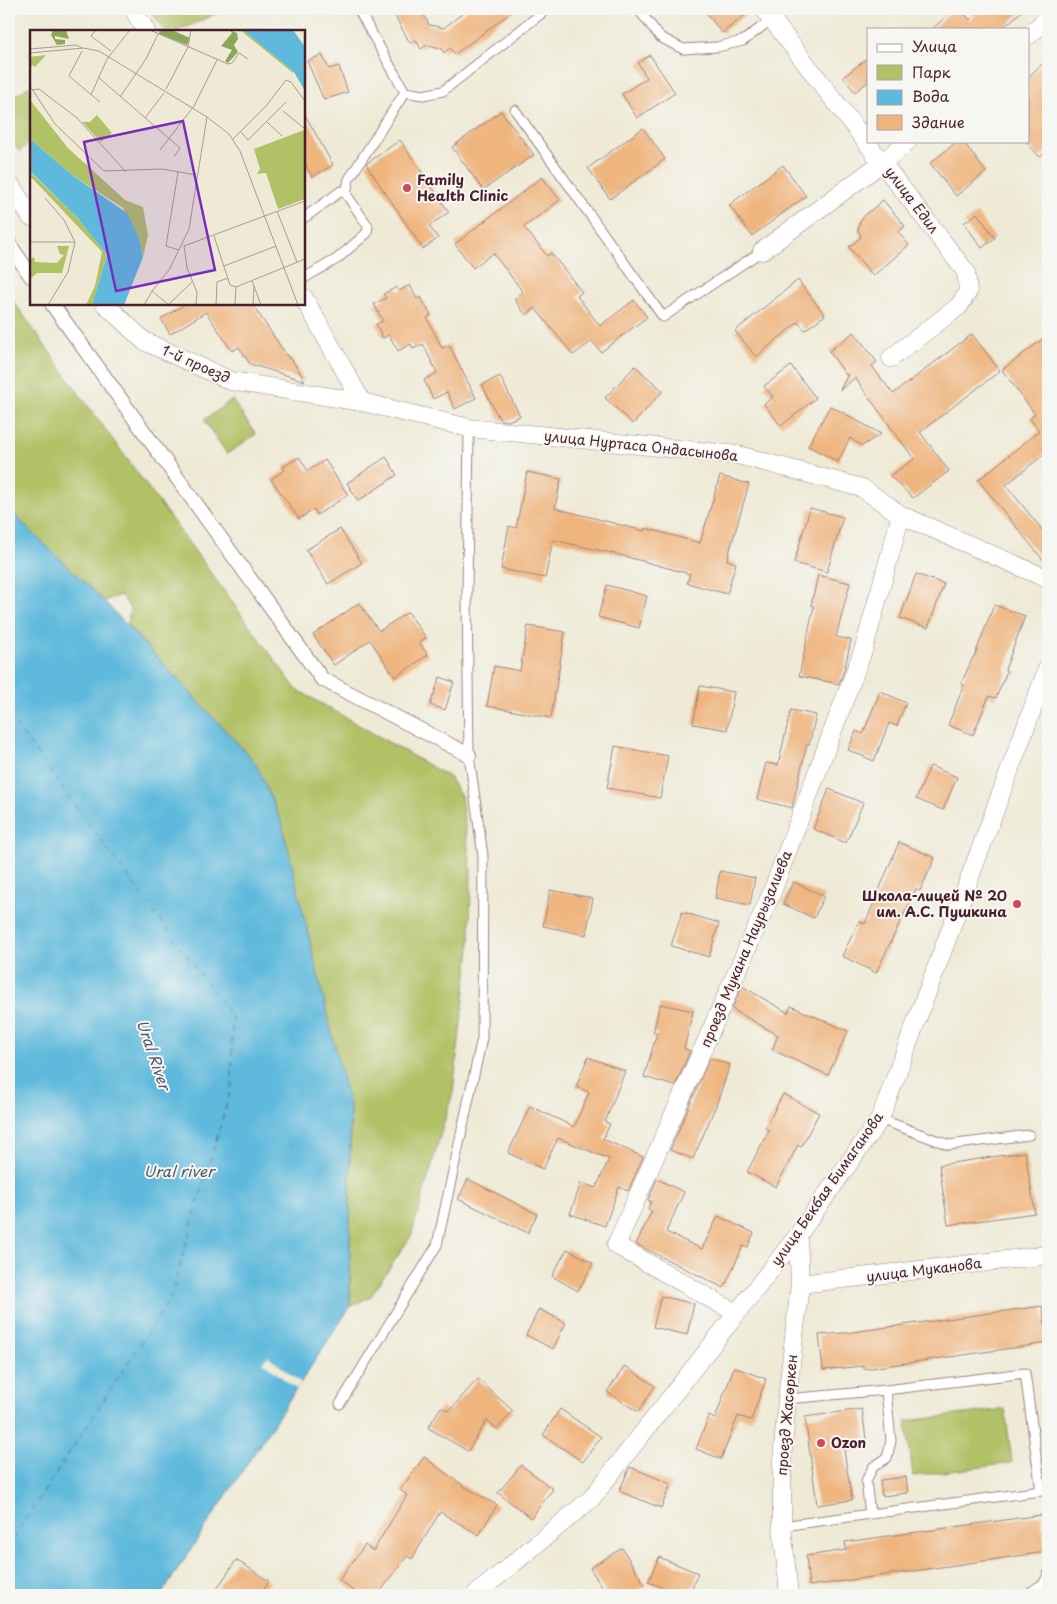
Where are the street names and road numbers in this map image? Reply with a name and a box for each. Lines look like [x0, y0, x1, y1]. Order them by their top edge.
street label: улица Едил [880, 162, 944, 237]
street label: 1-й проезд [159, 339, 234, 388]
street label: улица Нуртаса Ондасынова [543, 425, 739, 466]
street label: проезд Мукана Наурызалиева [694, 847, 797, 1051]
street label: улица Бекбая Бимаганова [765, 1107, 888, 1270]
street label: улица Муканова [865, 1252, 983, 1287]
street label: проезд Жасөркен [771, 1354, 802, 1476]

